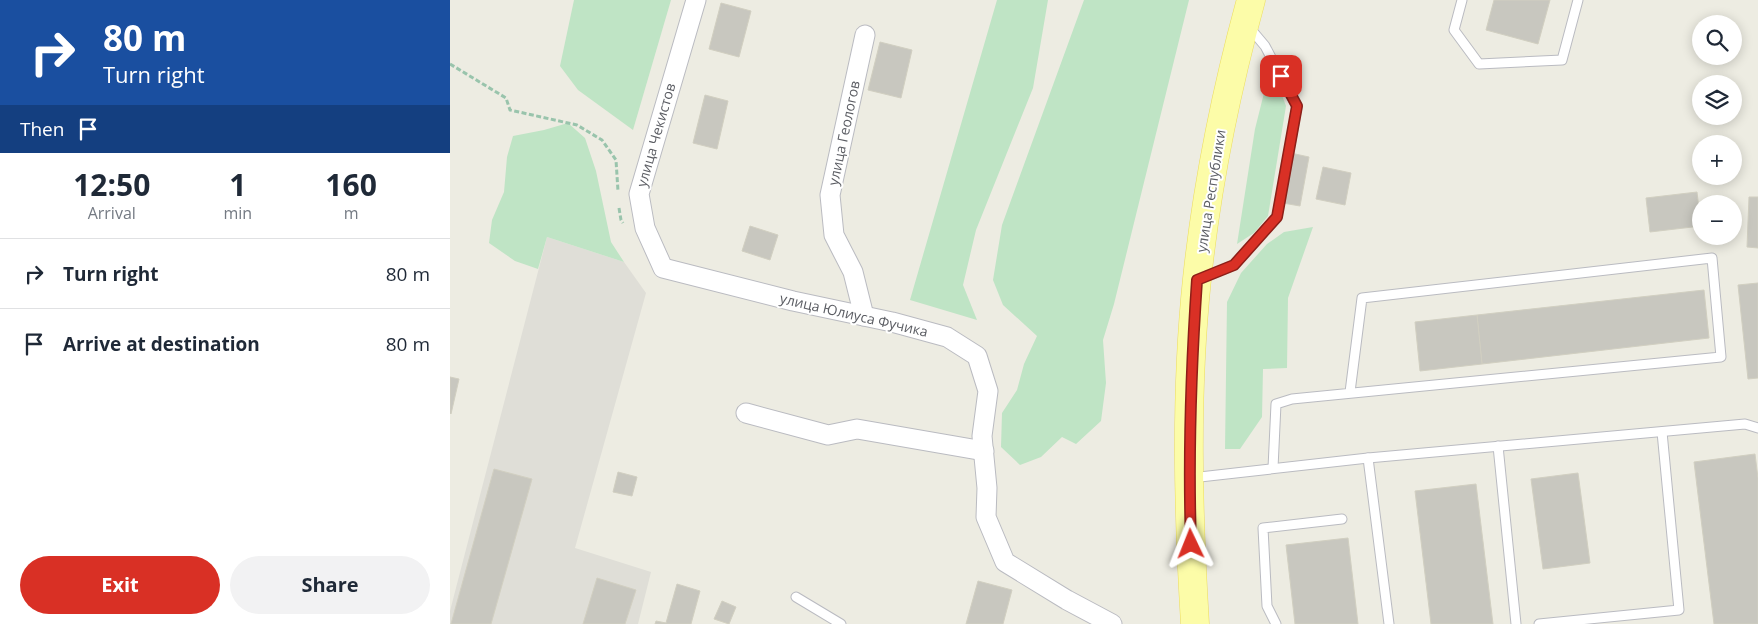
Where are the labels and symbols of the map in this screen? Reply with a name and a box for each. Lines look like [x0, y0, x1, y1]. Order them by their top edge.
pin [1260, 55, 1302, 97]
street label: улица Геологов [823, 79, 864, 187]
street label: улица Чекистов [632, 81, 679, 189]
street label: улица Республики [1191, 128, 1230, 254]
street label: улица Юлиуса Фучика [778, 288, 930, 341]
position arrow [1164, 517, 1216, 569]

